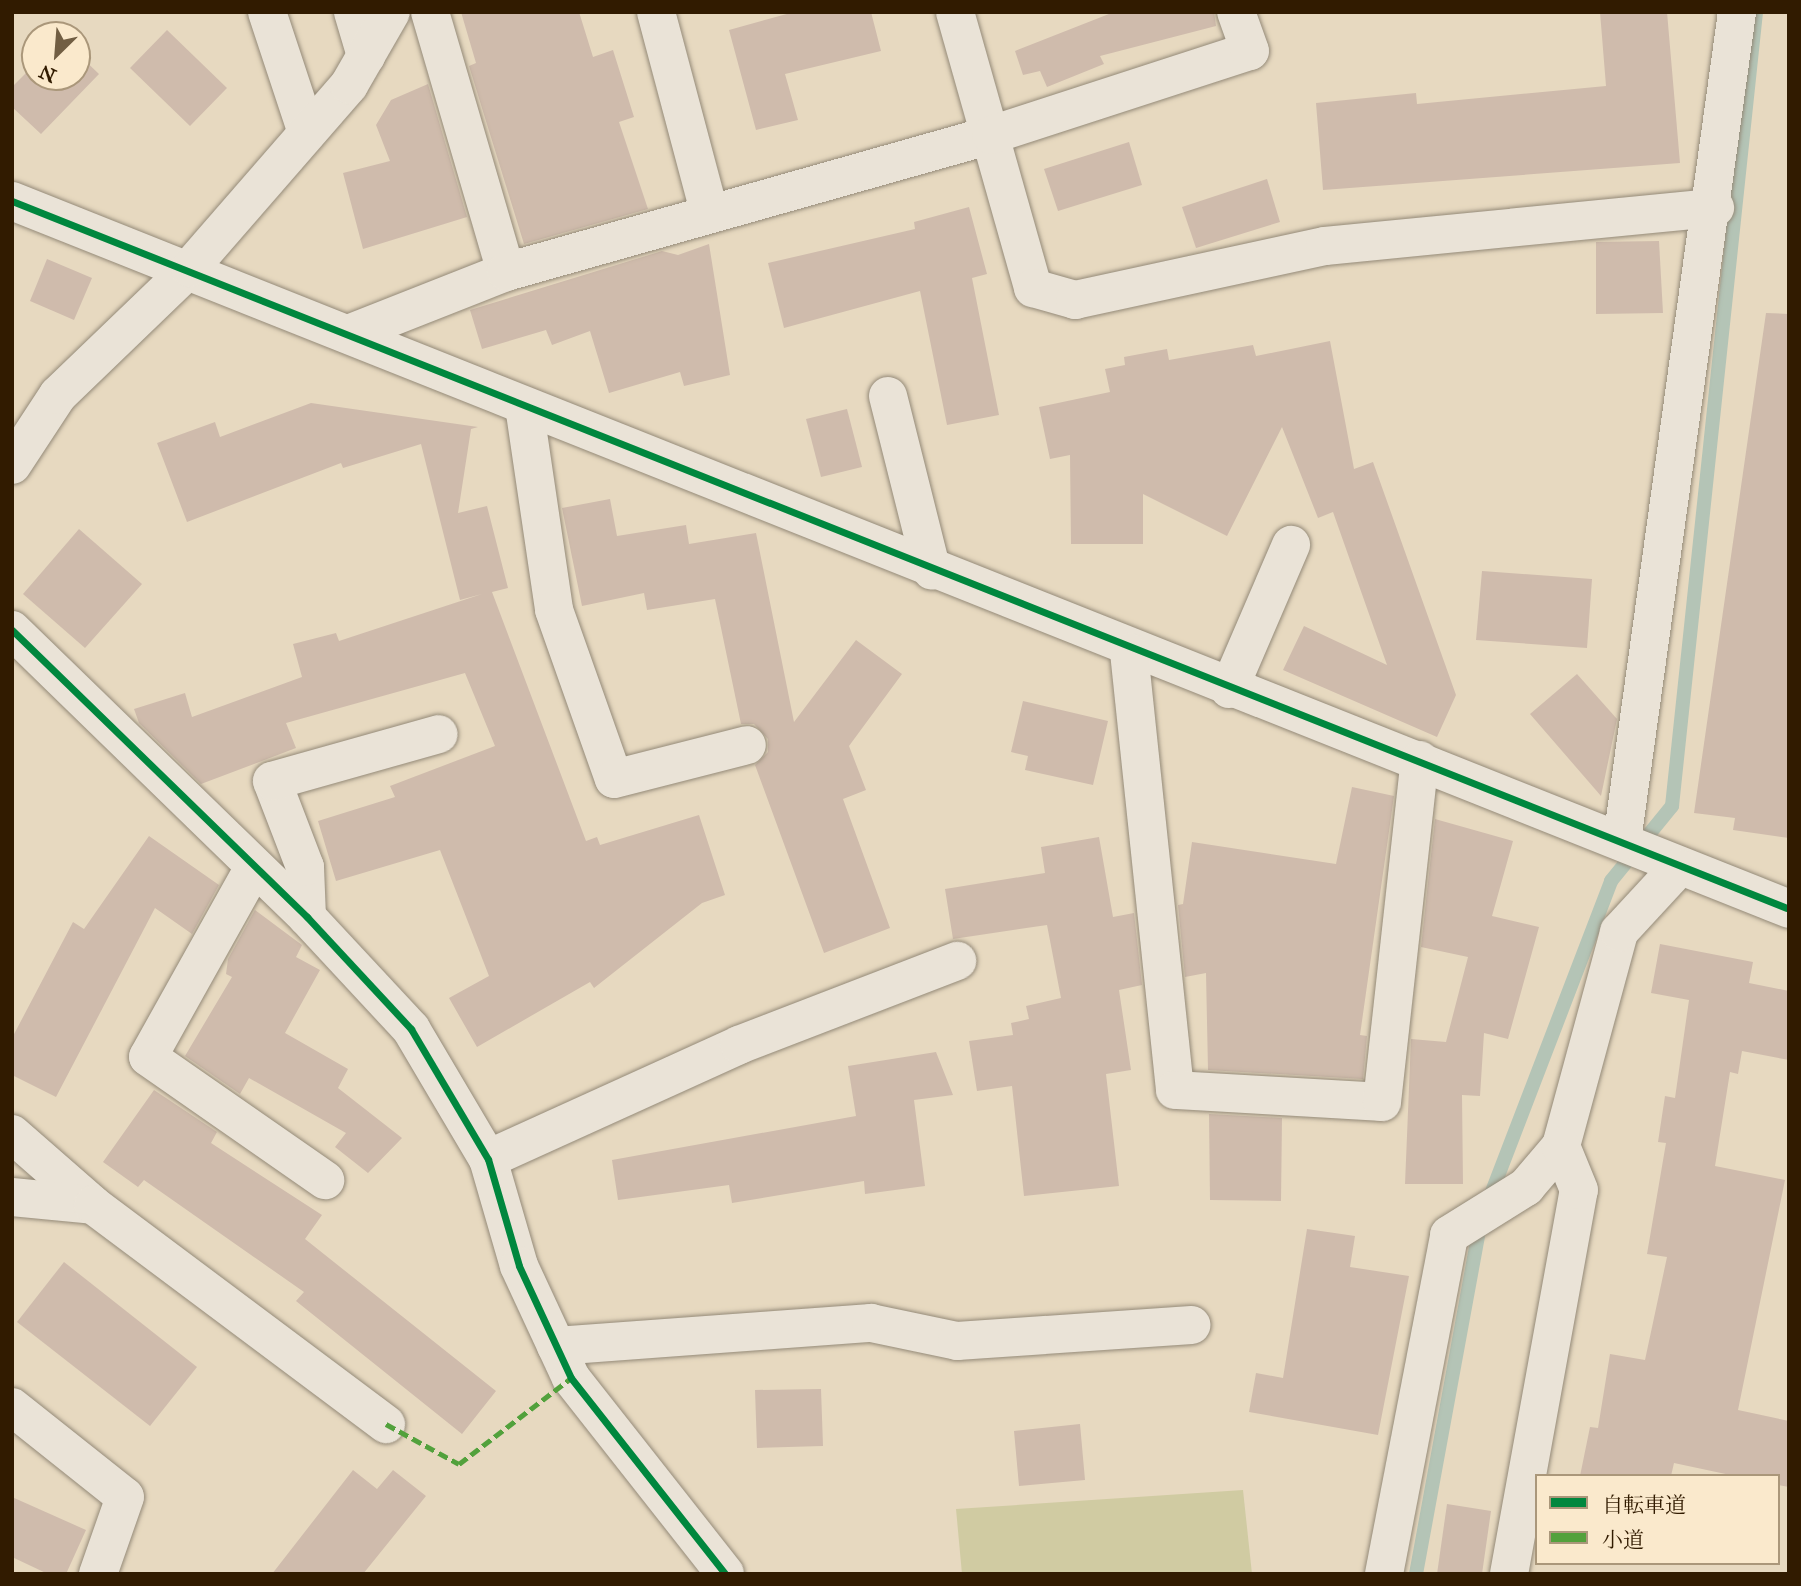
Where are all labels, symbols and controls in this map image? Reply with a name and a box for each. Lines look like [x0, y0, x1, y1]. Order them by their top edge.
north arrow [21, 21, 91, 91]
text: N [36, 60, 60, 88]
legend [1535, 1474, 1780, 1565]
text: 自転車道 [1602, 1492, 1686, 1518]
text: 小道 [1602, 1527, 1644, 1553]

